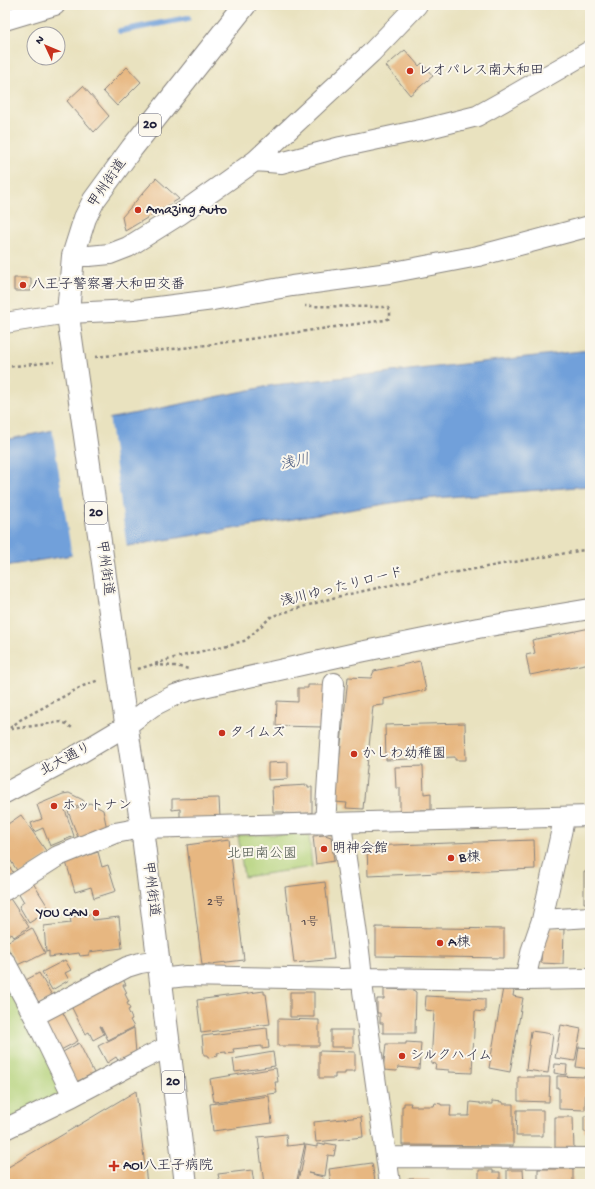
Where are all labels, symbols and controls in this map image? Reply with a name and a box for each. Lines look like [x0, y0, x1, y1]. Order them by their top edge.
north arrow [26, 26, 66, 66]
text: N [33, 34, 47, 47]
place label: レオパレス南大和田 [418, 63, 544, 80]
marker: レオパレス南大和田 [405, 66, 415, 76]
road number: 20 [139, 114, 161, 136]
street label: 甲州街道 [85, 156, 131, 212]
place label: Amazing Auto [146, 202, 227, 219]
marker: Amazing Auto [133, 205, 143, 215]
place label: 八王子警察署大和田交番 [31, 277, 185, 294]
marker: 八王子警察署大和田交番 [18, 280, 28, 290]
water label: 浅川 [278, 450, 312, 475]
road number: 20 [85, 502, 107, 524]
street label: 甲州街道 [92, 539, 116, 597]
street label: 浅川ゆったりロード [279, 565, 405, 611]
place label: タイムズ [230, 725, 285, 742]
marker: タイムズ [217, 728, 227, 738]
street label: 北大通り [37, 739, 95, 781]
place label: かしわ幼稚園 [362, 746, 446, 763]
marker: かしわ幼稚園 [349, 749, 359, 759]
place label: ホットナン [62, 798, 132, 815]
marker: ホットナン [49, 801, 59, 811]
place label: 明神会館 [332, 841, 388, 858]
marker: 明神会館 [319, 844, 329, 854]
park label: 北田南公園 [227, 846, 297, 863]
place label: B棟 [458, 850, 481, 867]
marker: B棟 [446, 853, 456, 863]
street label: 甲州街道 [138, 860, 162, 918]
house number: 2号 [207, 895, 225, 910]
place label: YOU CAN [35, 905, 88, 922]
marker: YOU CAN [91, 908, 101, 918]
house number: 1号 [301, 915, 318, 930]
place label: A棟 [448, 935, 471, 952]
marker: A棟 [435, 938, 445, 948]
place label: シルクハイム [410, 1048, 492, 1065]
marker: シルクハイム [397, 1051, 407, 1061]
road number: 20 [162, 1071, 184, 1093]
place label: AOI八王子病院 [123, 1158, 213, 1175]
marker: AOI八王子病院 [108, 1160, 120, 1172]

